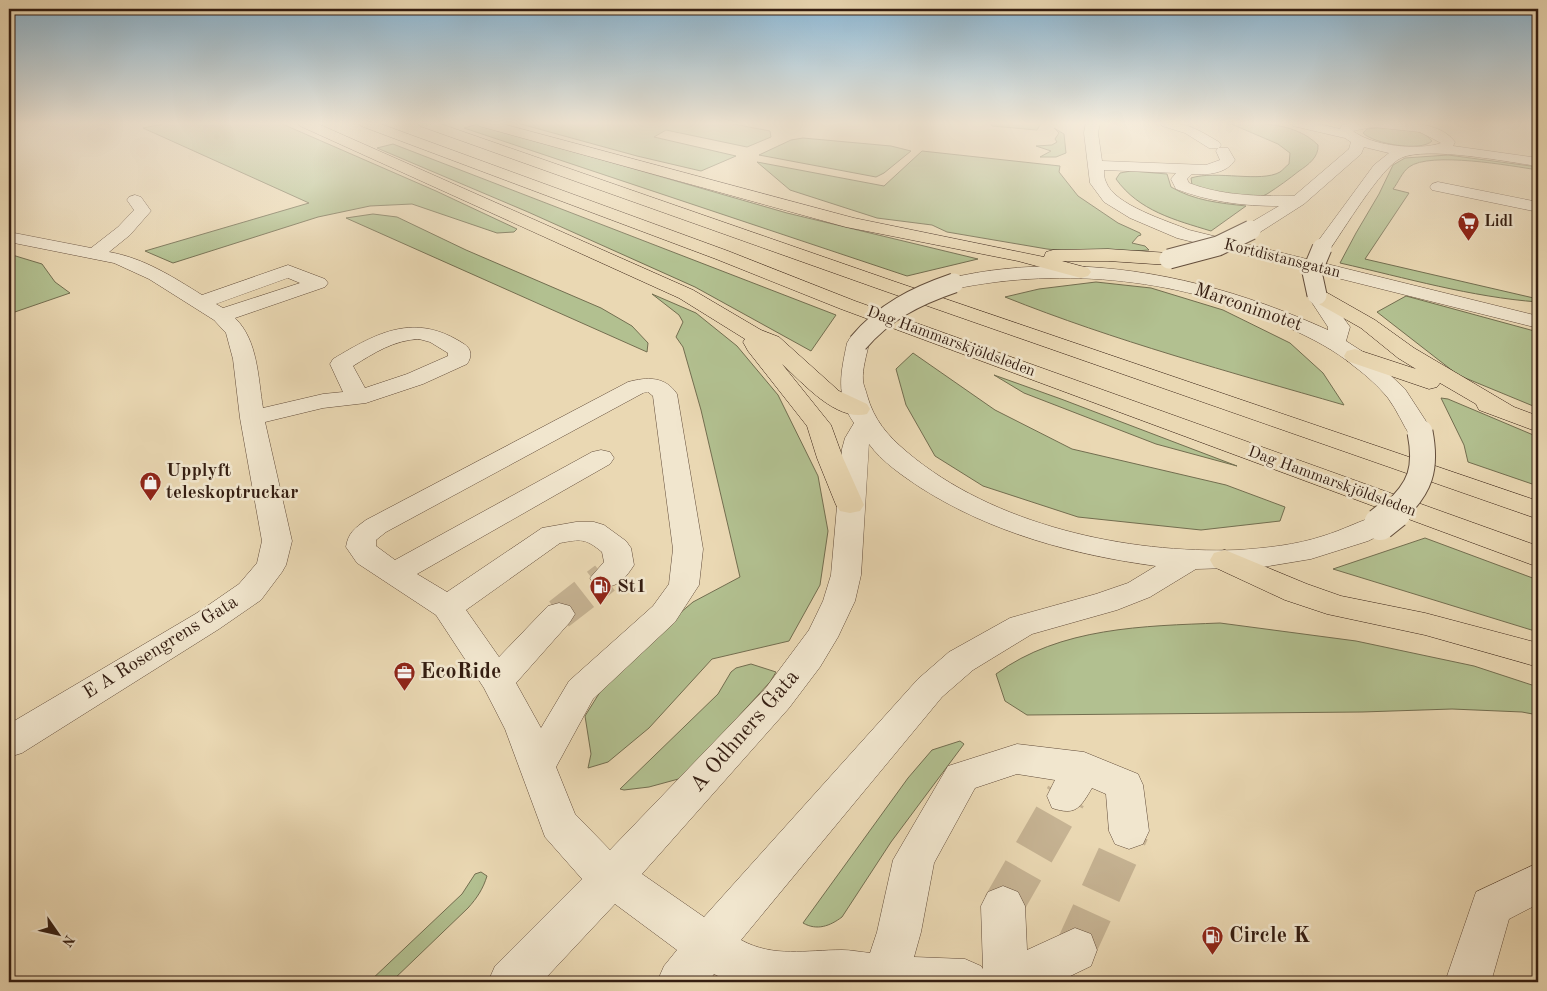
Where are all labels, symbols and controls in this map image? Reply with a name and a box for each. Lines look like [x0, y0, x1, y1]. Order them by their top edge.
supermarket icon: Lidl [1456, 210, 1480, 241]
place label: Lidl [1484, 214, 1513, 230]
street label: Kortdistansgatan [1222, 237, 1342, 281]
street label: Marconimotet [1192, 281, 1304, 335]
street label: Dag Hammarskjöldsleden [865, 304, 1038, 380]
street label: Dag Hammarskjöldsleden [1246, 444, 1419, 520]
place label: Upplyft teleskoptruckar [166, 462, 298, 503]
shop icon: Upplyft teleskoptruckar [138, 470, 162, 501]
fuel station icon: St1 [589, 575, 613, 606]
place label: St1 [617, 578, 647, 597]
street label: E A Rosengrens Gata [80, 592, 242, 703]
office icon: EcoRide [392, 660, 416, 691]
place label: EcoRide [420, 661, 501, 683]
street label: A Odhners Gata [686, 666, 804, 796]
north arrow [32, 908, 82, 958]
fuel station icon: Circle K [1201, 924, 1225, 955]
place label: Circle K [1229, 925, 1310, 947]
text: N [59, 932, 77, 949]

